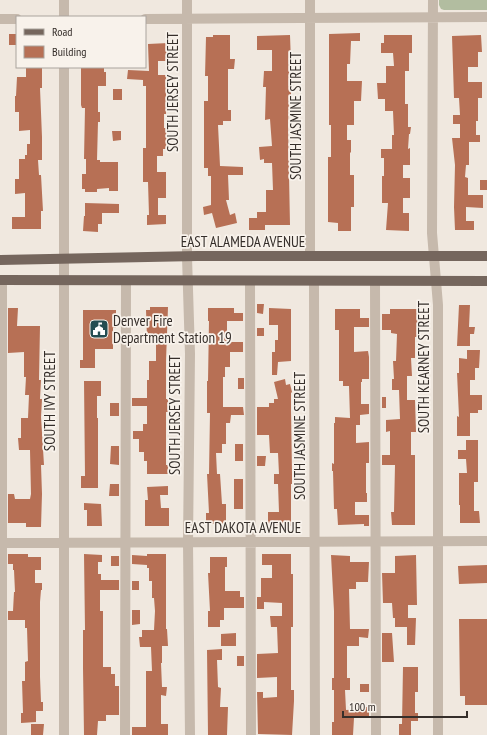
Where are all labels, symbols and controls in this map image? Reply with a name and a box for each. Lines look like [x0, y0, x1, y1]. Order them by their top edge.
legend [16, 16, 146, 68]
text: Road [52, 24, 72, 39]
street label: SOUTH JERSEY STREET [163, 32, 182, 152]
text: Building [52, 44, 87, 59]
street label: SOUTH JASMINE STREET [286, 52, 305, 180]
street label: EAST ALAMEDA AVENUE [181, 232, 305, 251]
street label: SOUTH KEARNEY STREET [414, 300, 433, 433]
place label: Denver Fire Department Station 19 [113, 311, 232, 347]
public building icon: Denver Fire Department Station 19 [88, 318, 110, 340]
street label: SOUTH IVY STREET [40, 351, 59, 451]
street label: SOUTH JERSEY STREET [165, 355, 184, 475]
street label: SOUTH JASMINE STREET [290, 372, 309, 500]
street label: EAST DAKOTA AVENUE [185, 518, 301, 537]
scale bar [343, 693, 467, 719]
text: 100 m [349, 699, 376, 714]

